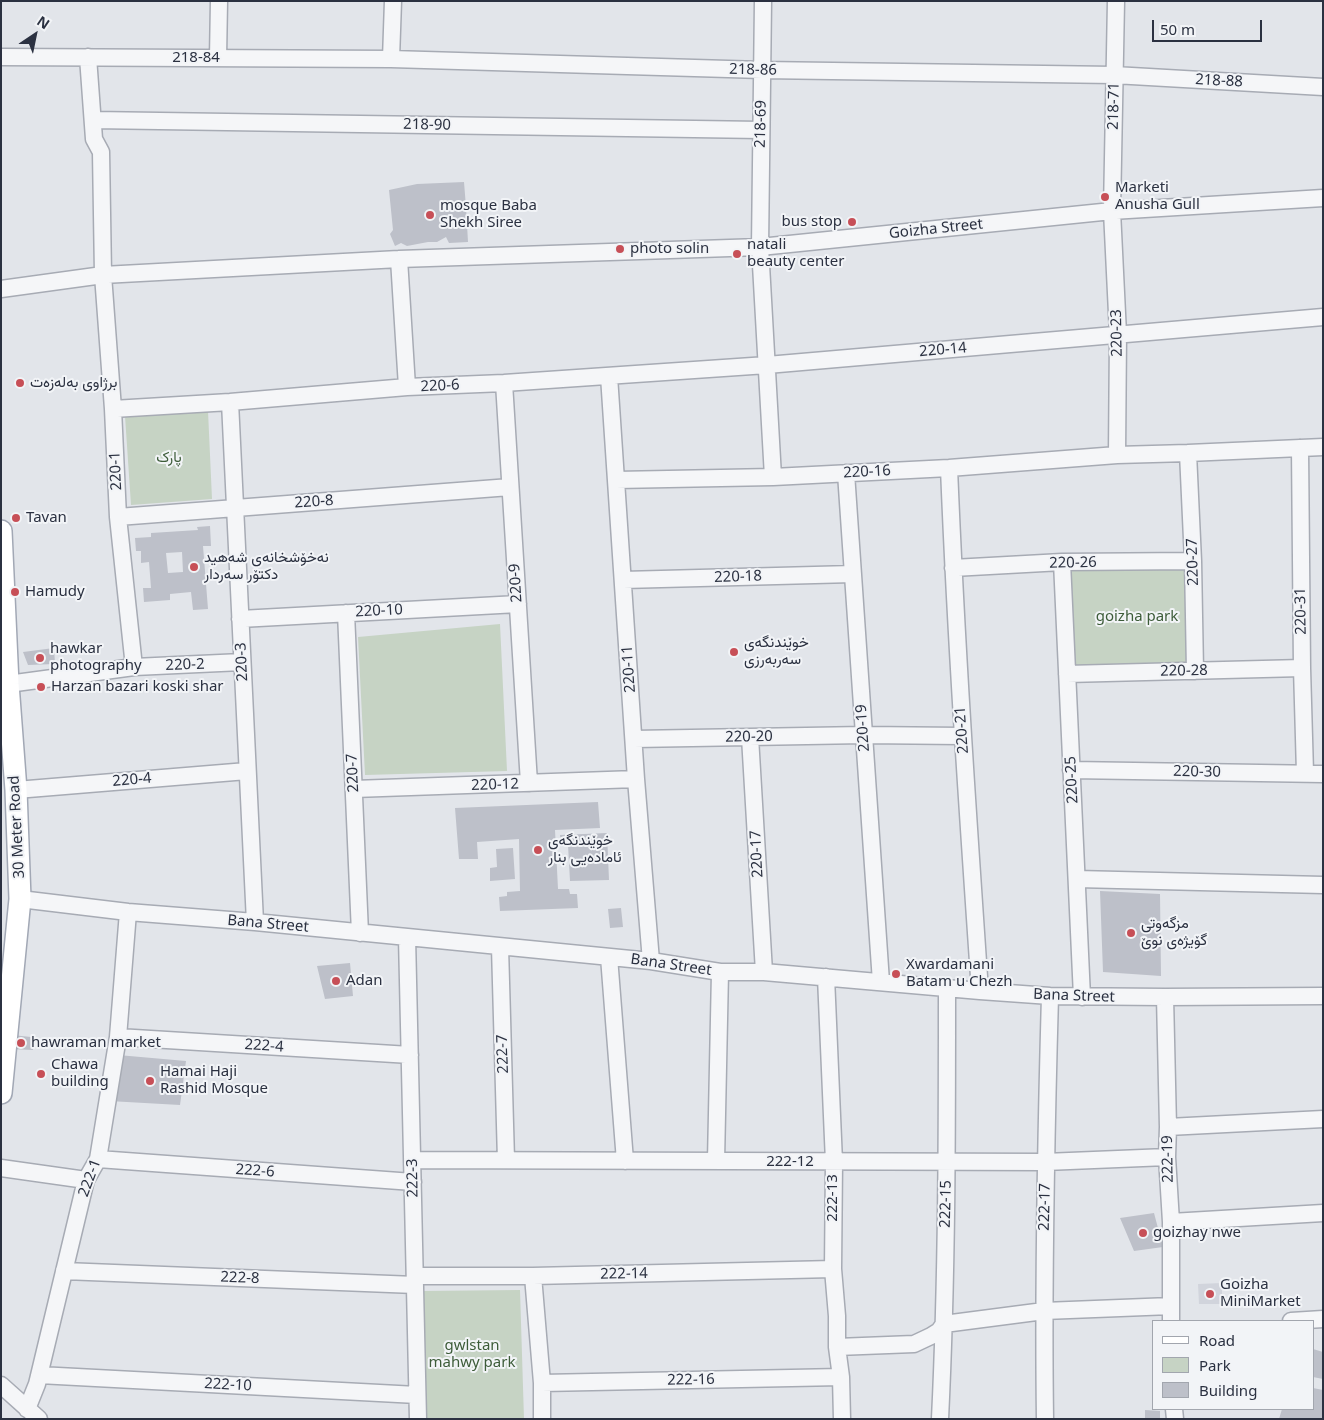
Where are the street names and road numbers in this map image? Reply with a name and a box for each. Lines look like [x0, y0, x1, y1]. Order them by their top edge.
street label: 218-84 [172, 49, 220, 67]
street label: 218-86 [729, 61, 777, 79]
street label: 218-88 [1195, 71, 1243, 91]
street label: 218-71 [1105, 82, 1123, 130]
street label: 218-69 [752, 100, 770, 148]
street label: 218-90 [403, 116, 451, 134]
street label: Goizha Street [888, 215, 984, 243]
street label: 220-23 [1108, 309, 1126, 357]
street label: 220-14 [918, 339, 968, 361]
street label: 220-6 [420, 376, 460, 396]
street label: 220-1 [106, 451, 126, 491]
street label: 220-16 [843, 462, 891, 482]
street label: 220-8 [294, 492, 334, 512]
street label: 220-27 [1183, 538, 1203, 586]
street label: 220-26 [1049, 554, 1097, 572]
street label: 220-9 [506, 563, 526, 603]
street label: 220-18 [714, 567, 762, 587]
street label: 220-31 [1292, 587, 1310, 635]
street label: 220-10 [355, 601, 403, 621]
street label: 220-3 [232, 642, 252, 682]
street label: 220-11 [618, 645, 640, 693]
street label: 220-2 [165, 655, 205, 675]
street label: 220-28 [1160, 662, 1208, 680]
street label: 220-19 [852, 704, 874, 752]
street label: 220-21 [951, 706, 973, 754]
street label: 220-20 [725, 728, 773, 746]
street label: 220-7 [343, 753, 363, 793]
street label: 220-25 [1062, 756, 1082, 804]
street label: 220-30 [1173, 763, 1221, 781]
street label: 220-4 [112, 769, 152, 791]
street label: 30 Meter Road [5, 775, 29, 879]
street label: 220-12 [471, 775, 519, 795]
street label: 220-17 [747, 830, 767, 878]
street label: Bana Street [227, 911, 309, 937]
street label: Bana Street [629, 950, 713, 980]
street label: Bana Street [1033, 986, 1115, 1006]
street label: 222-7 [493, 1034, 513, 1074]
street label: 222-4 [244, 1036, 284, 1056]
street label: 222-19 [1159, 1135, 1177, 1183]
street label: 222-12 [766, 1153, 814, 1171]
street label: 222-1 [75, 1157, 105, 1199]
street label: 222-3 [404, 1158, 422, 1198]
street label: 222-6 [235, 1161, 275, 1181]
street label: 222-13 [824, 1174, 842, 1222]
street label: 222-15 [937, 1180, 955, 1228]
street label: 222-17 [1036, 1183, 1054, 1231]
street label: 222-14 [600, 1265, 648, 1283]
street label: 222-8 [220, 1268, 260, 1288]
street label: 222-16 [667, 1371, 715, 1389]
street label: 222-10 [204, 1375, 252, 1395]

